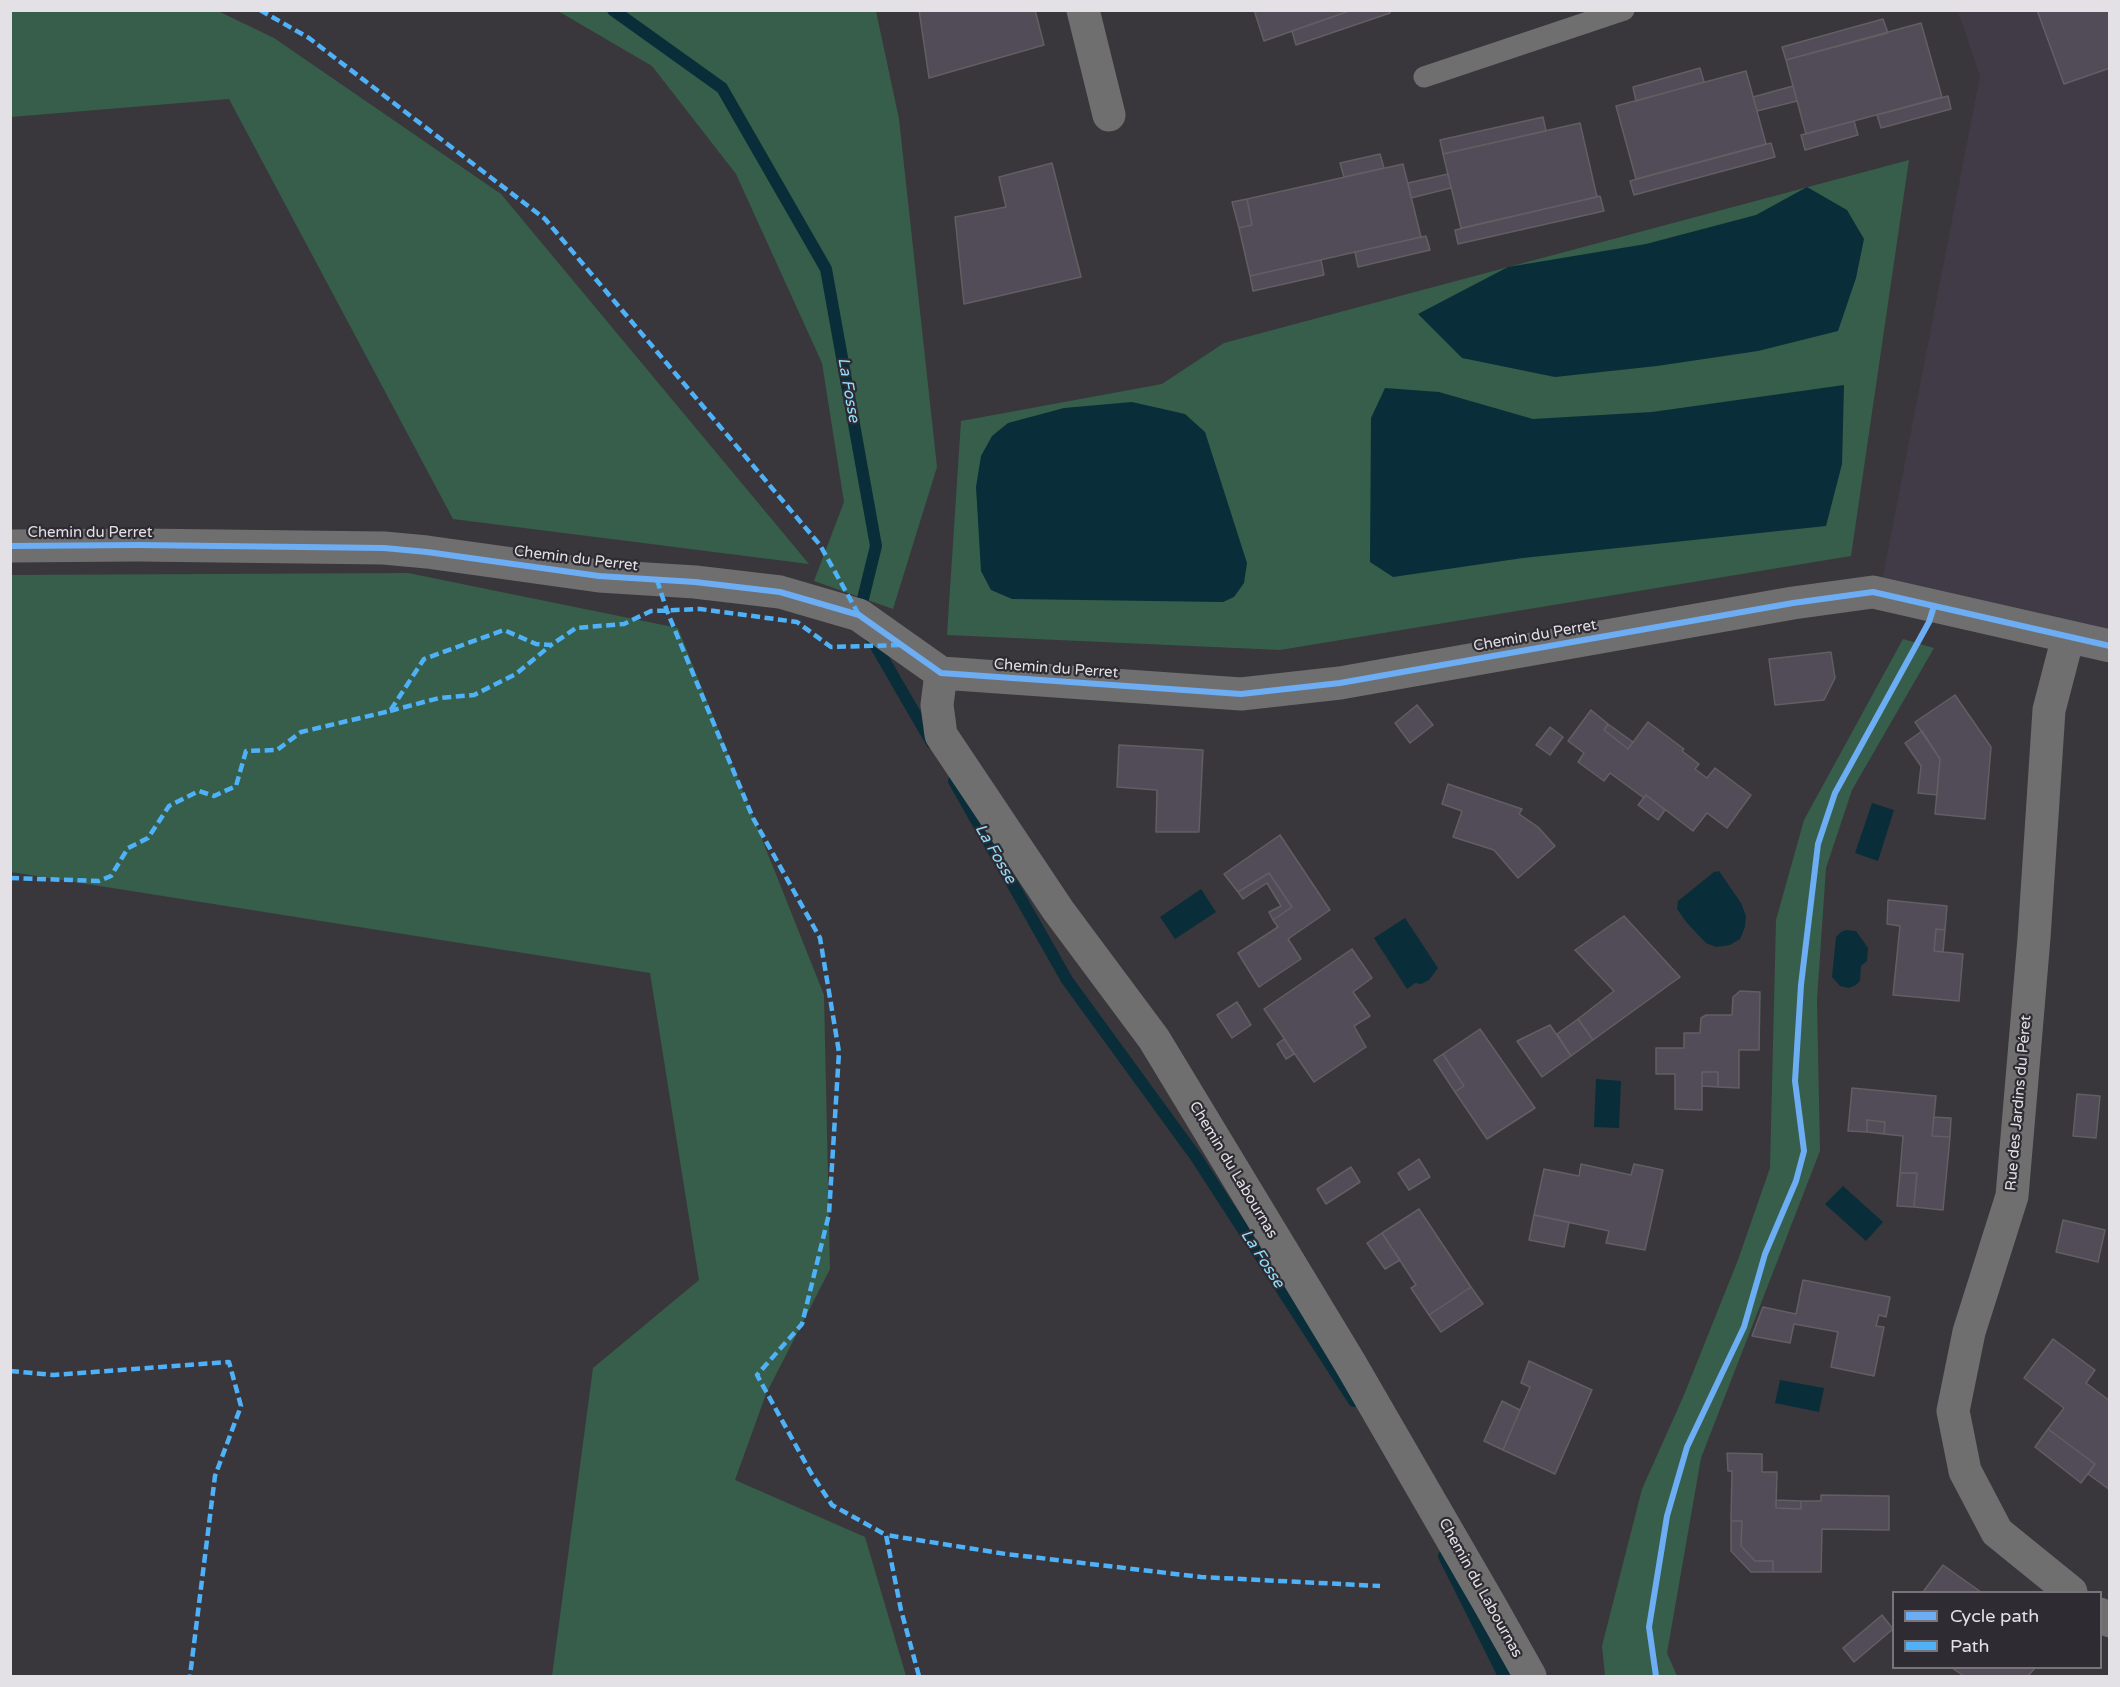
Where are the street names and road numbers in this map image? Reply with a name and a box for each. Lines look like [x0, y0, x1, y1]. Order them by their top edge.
street label: Chemin du Perret [28, 524, 152, 542]
street label: Chemin du Perret [513, 542, 639, 576]
street label: Chemin du Perret [1472, 616, 1598, 656]
street label: Chemin du Perret [993, 656, 1119, 682]
street label: Rue des Jardins du Péret [2002, 1014, 2036, 1192]
street label: Chemin du Labournas [1185, 1098, 1281, 1242]
street label: Chemin du Labournas [1434, 1515, 1526, 1661]

